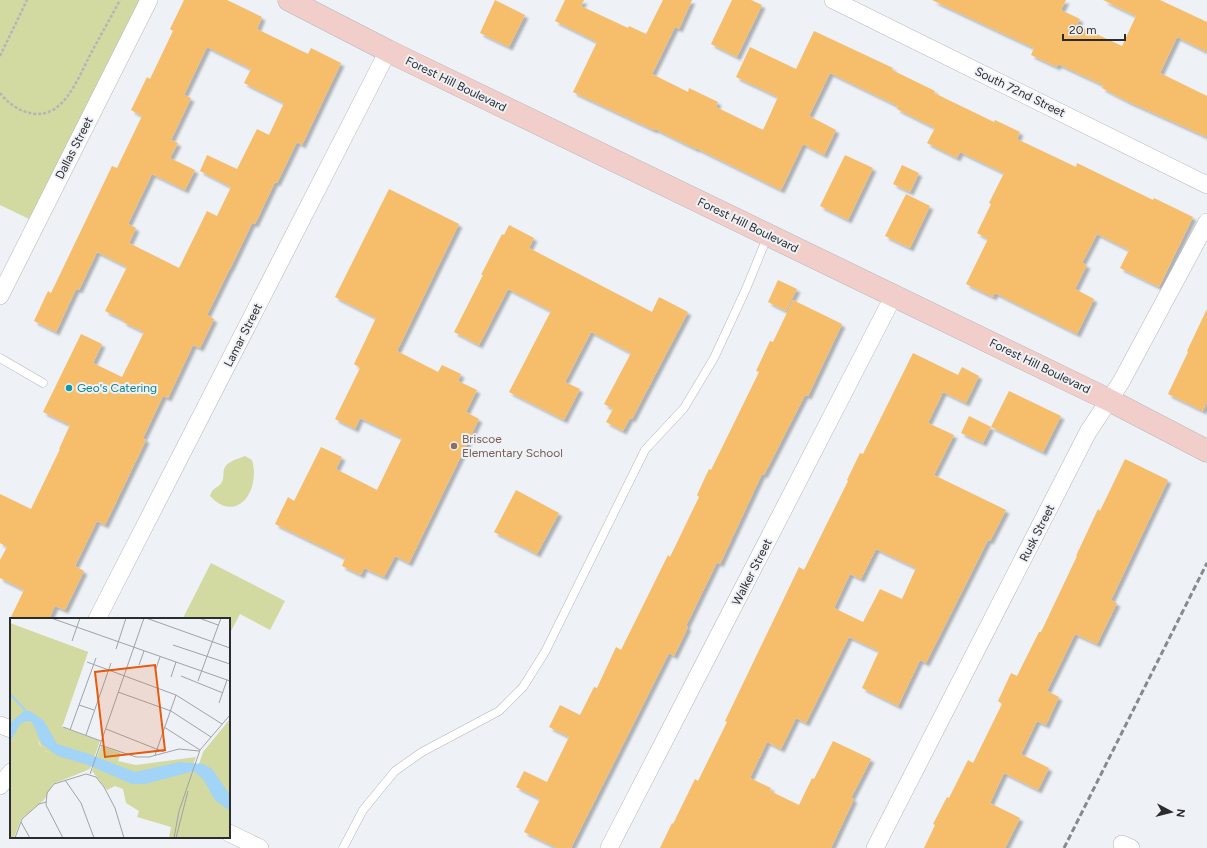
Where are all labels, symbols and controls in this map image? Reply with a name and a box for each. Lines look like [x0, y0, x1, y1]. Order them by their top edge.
scale bar [1063, 16, 1125, 42]
text: 20 m [1069, 23, 1097, 37]
street label: Forest Hill Boulevard [403, 53, 509, 115]
street label: South 72nd Street [973, 64, 1068, 120]
street label: Dallas Street [52, 114, 96, 181]
street label: Forest Hill Boulevard [695, 194, 801, 256]
street label: Lamar Street [221, 301, 265, 369]
street label: Forest Hill Boulevard [987, 335, 1093, 397]
place label: Geo's Catering [77, 381, 157, 395]
marker: Geo's Catering [64, 383, 74, 393]
place label: Briscoe Elementary School [462, 432, 563, 460]
marker: Briscoe Elementary School [449, 441, 459, 451]
street label: Rusk Street [1017, 502, 1058, 564]
street label: Walker Street [729, 536, 775, 608]
inset map [10, 618, 230, 838]
north arrow [1151, 792, 1191, 832]
text: N [1173, 808, 1187, 818]

